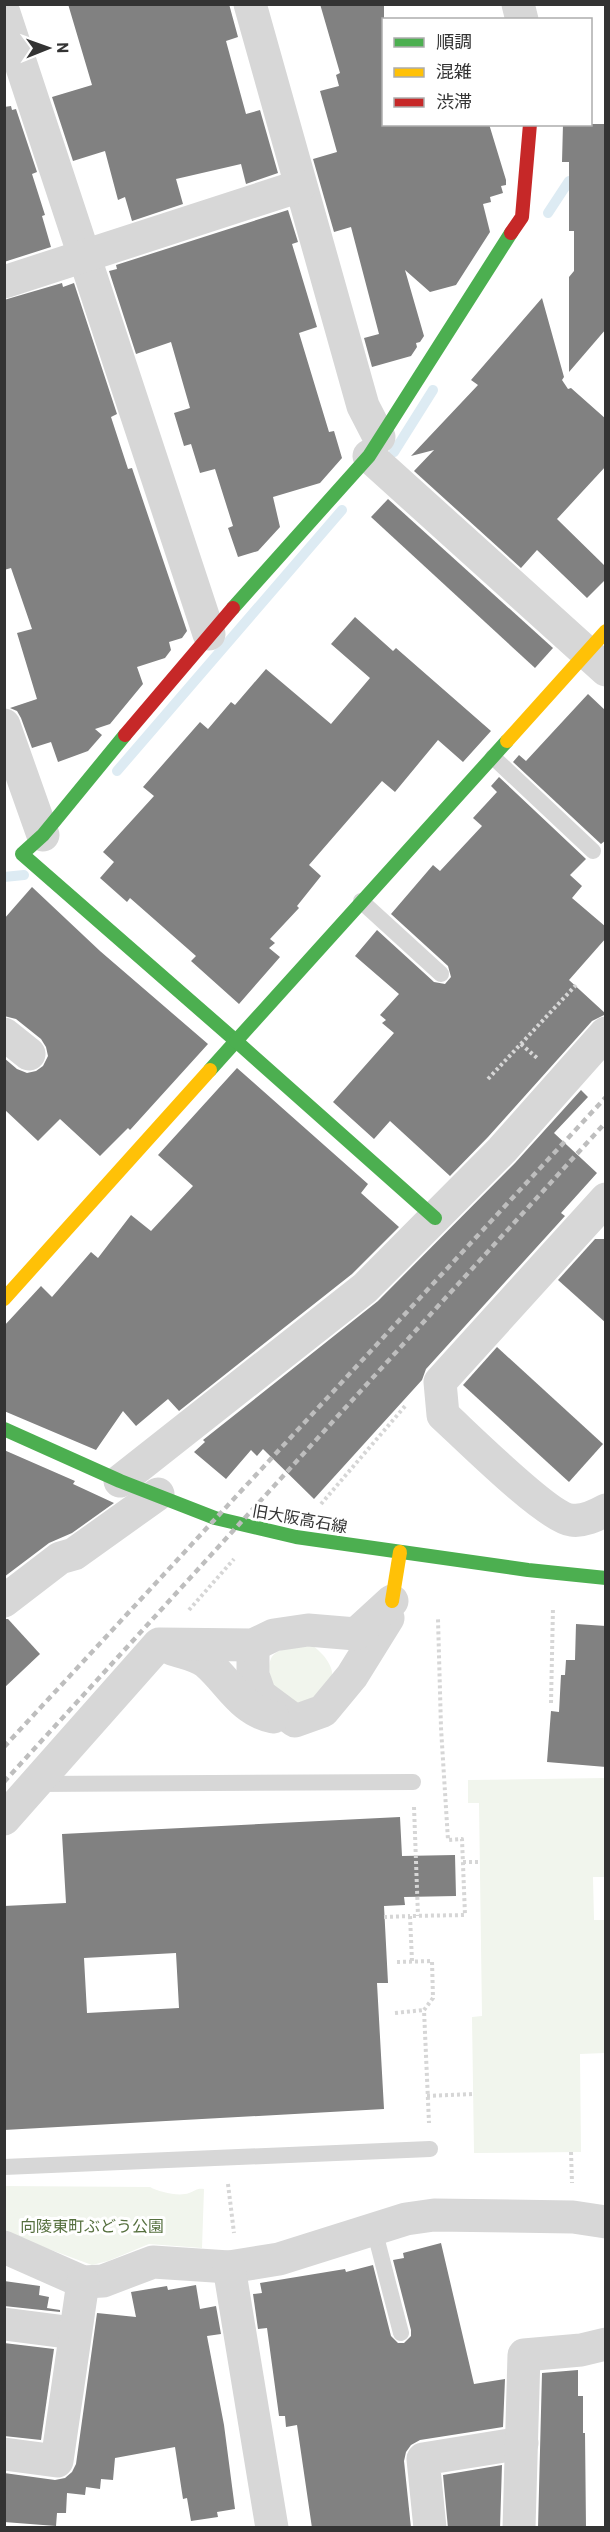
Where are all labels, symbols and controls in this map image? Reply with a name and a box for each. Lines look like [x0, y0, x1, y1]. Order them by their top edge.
north arrow [18, 18, 78, 78]
legend [382, 18, 592, 126]
text: 順調 [436, 30, 472, 52]
text: N [54, 42, 73, 53]
text: 混雑 [436, 60, 472, 82]
text: 渋滞 [436, 90, 472, 112]
street label: 旧大阪高石線 [251, 1500, 349, 1536]
park label: 向陵東町ぶどう公園 [20, 2216, 164, 2235]

